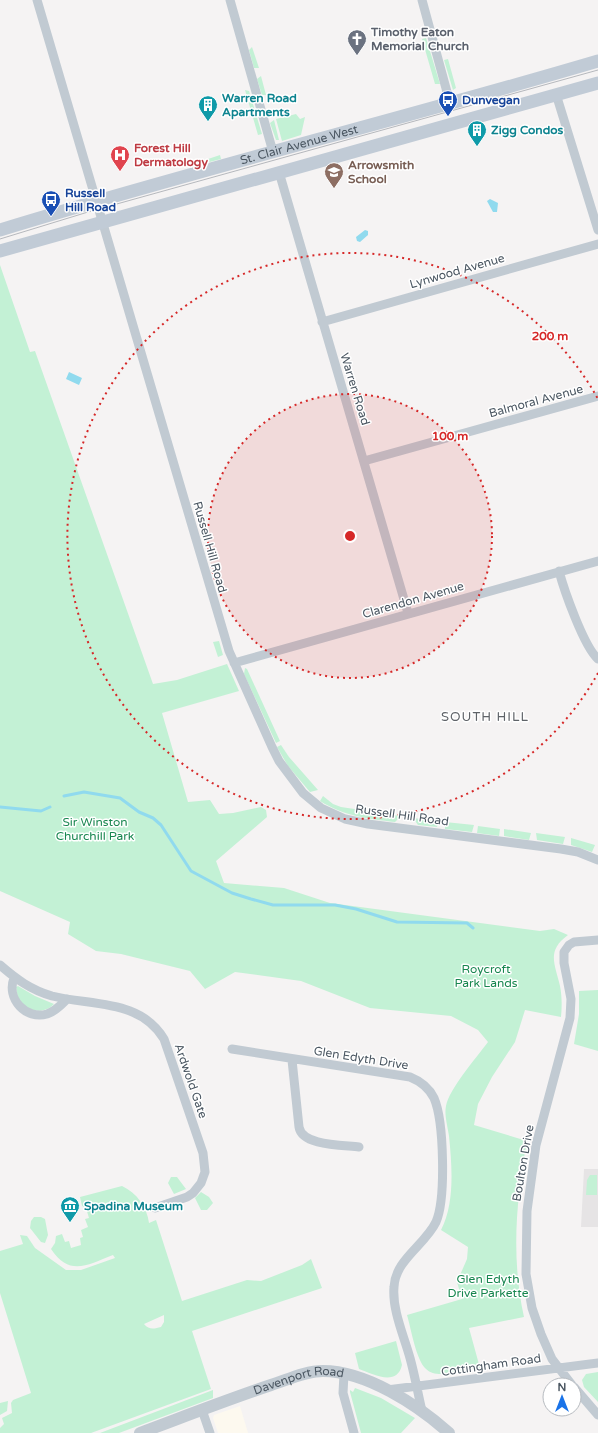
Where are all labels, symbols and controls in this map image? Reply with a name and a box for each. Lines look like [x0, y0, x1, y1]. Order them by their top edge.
place label: Timothy Eaton Memorial Church [370, 25, 469, 53]
church icon: Timothy Eaton Memorial Church [346, 28, 368, 56]
bus stop icon: Dunvegan [437, 89, 459, 117]
place label: Warren Road Apartments [222, 91, 297, 120]
place label: Dunvegan [462, 93, 520, 108]
building icon: Warren Road Apartments [197, 94, 219, 122]
building icon: Zigg Condos [466, 119, 488, 147]
street label: St. Clair Avenue West [239, 122, 360, 167]
place label: Zigg Condos [491, 123, 564, 138]
place label: Forest Hill Dermatology [134, 141, 208, 170]
hospital icon: Forest Hill Dermatology [109, 144, 131, 172]
place label: Arrowsmith School [348, 158, 414, 186]
school or university icon: Arrowsmith School [323, 161, 345, 189]
place label: Russell Hill Road [65, 186, 116, 214]
bus stop icon: Russell Hill Road [40, 189, 62, 217]
street label: Lynwood Avenue [408, 251, 506, 291]
text: 200 m [532, 329, 568, 343]
street label: Warren Road [337, 351, 373, 427]
street label: Balmoral Avenue [487, 382, 585, 420]
text: 100 m [432, 429, 468, 443]
street label: Russell Hill Road [190, 500, 230, 594]
centre of rings [343, 529, 357, 543]
street label: Clarendon Avenue [361, 579, 466, 621]
district label: SOUTH HILL [441, 709, 529, 725]
street label: Russell Hill Road [354, 801, 450, 829]
park label: Sir Winston Churchill Park [56, 815, 135, 843]
park label: Roycroft Park Lands [454, 962, 518, 990]
street label: Ardwold Gate [172, 1042, 210, 1120]
street label: Glen Edyth Drive [313, 1044, 410, 1072]
street label: Boulton Drive [509, 1123, 537, 1202]
museum icon: Spadina Museum [59, 1195, 81, 1223]
place label: Spadina Museum [84, 1199, 183, 1214]
park label: Glen Edyth Drive Parkette [448, 1272, 529, 1300]
street label: Cottingham Road [440, 1351, 542, 1379]
street label: Davenport Road [251, 1364, 345, 1398]
north arrow [542, 1377, 582, 1417]
text: N [558, 1381, 566, 1394]

